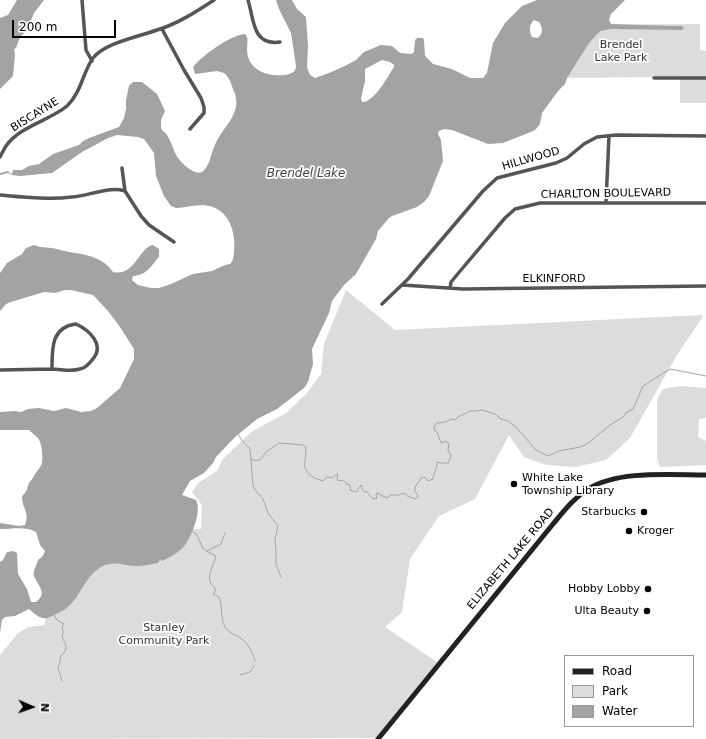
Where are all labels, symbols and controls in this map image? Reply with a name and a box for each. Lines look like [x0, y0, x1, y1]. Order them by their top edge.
scale bar [14, 12, 118, 38]
text: 200 m [19, 20, 57, 34]
park label: Brendel Lake Park [595, 38, 647, 64]
street label: BISCAYNE [9, 95, 61, 135]
street label: HILLWOOD [501, 144, 561, 174]
water label: Brendel Lake [267, 167, 345, 181]
street label: CHARLTON BOULEVARD [541, 186, 671, 202]
street label: ELKINFORD [523, 272, 585, 286]
place label: White Lake Township Library [522, 471, 614, 497]
marker: White Lake Township Library [509, 479, 519, 489]
place label: Starbucks [581, 505, 636, 519]
street label: ELIZABETH LAKE ROAD [465, 506, 557, 612]
marker: Starbucks [639, 507, 649, 517]
place label: Kroger [637, 524, 673, 538]
marker: Kroger [624, 526, 634, 536]
place label: Hobby Lobby [568, 582, 640, 596]
marker: Hobby Lobby [643, 584, 653, 594]
place label: Ulta Beauty [574, 604, 639, 618]
marker: Ulta Beauty [642, 606, 652, 616]
park label: Stanley Community Park [119, 621, 209, 647]
legend [564, 655, 694, 727]
text: Road [602, 664, 632, 678]
text: Park [602, 684, 628, 698]
north arrow [12, 687, 52, 727]
text: N [38, 703, 51, 712]
text: Water [602, 704, 637, 718]

